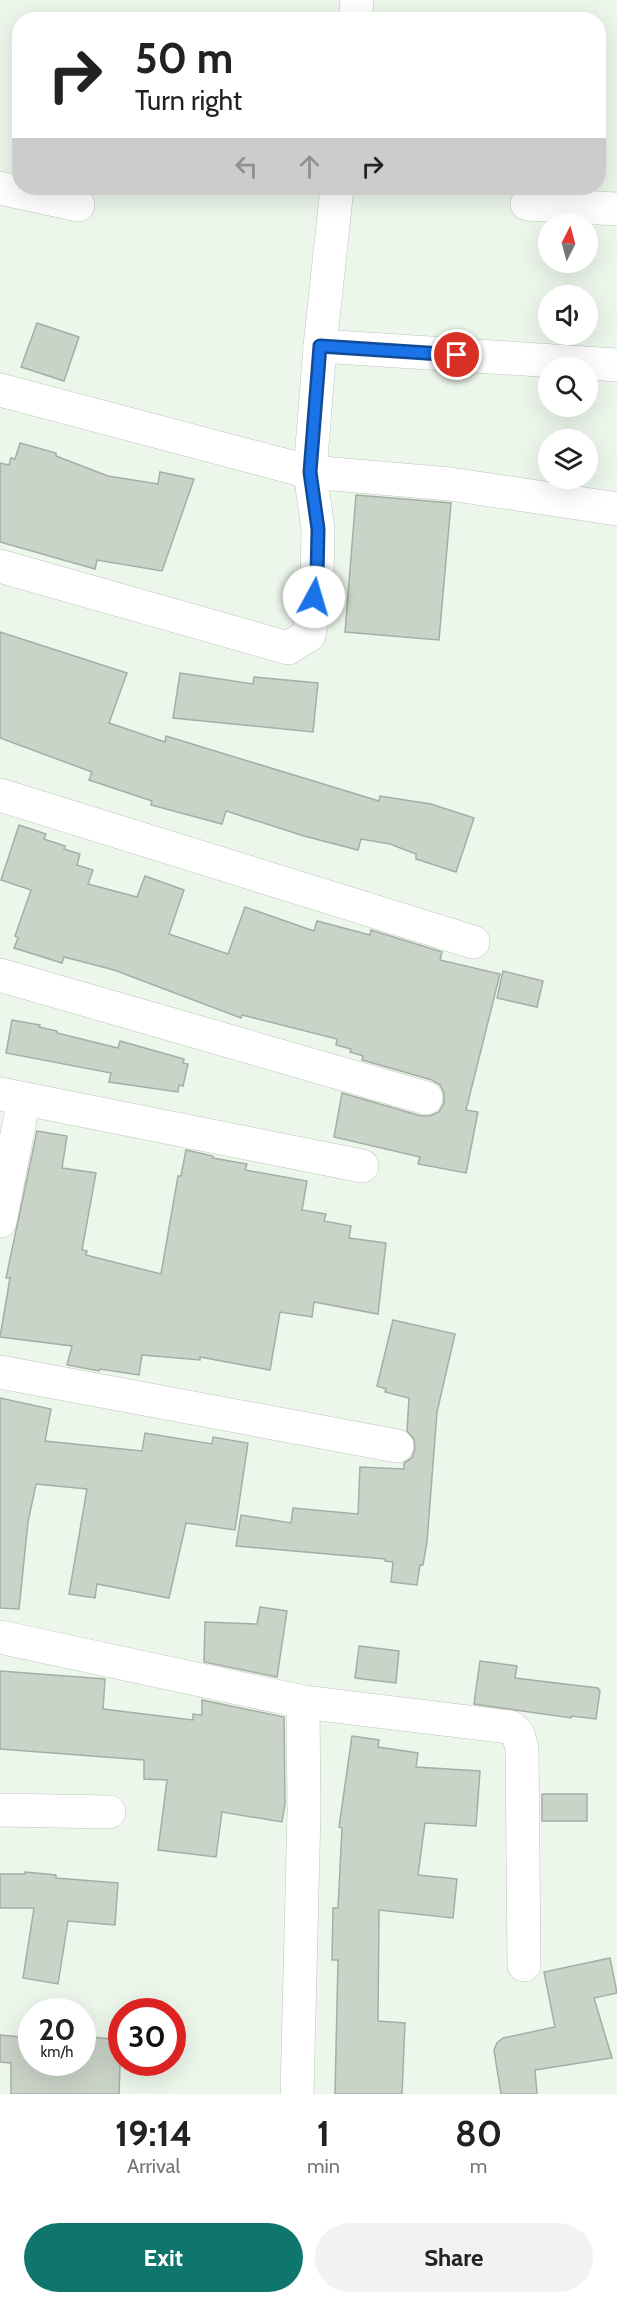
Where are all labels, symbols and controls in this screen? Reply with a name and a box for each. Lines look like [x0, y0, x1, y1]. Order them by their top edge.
text: 50 m [135, 32, 233, 84]
icon: right [36, 36, 114, 114]
text: Turn right [135, 84, 242, 117]
icon: left [230, 150, 263, 183]
icon: ahead [293, 150, 326, 183]
icon: right [356, 150, 389, 183]
north arrow [538, 213, 598, 273]
map controls [538, 213, 598, 489]
button: sound [538, 285, 598, 345]
pin [431, 329, 482, 380]
icon: arrive [440, 338, 473, 371]
button: search [538, 357, 598, 417]
button: layers [538, 429, 598, 489]
position arrow [282, 565, 346, 629]
speed limit sign: 30 [108, 1998, 186, 2076]
text: 20 [38, 2011, 76, 2048]
text: km/h [41, 2043, 73, 2061]
text: 19:14 [115, 2111, 192, 2155]
text: 1 [317, 2111, 330, 2155]
text: 80 [455, 2111, 502, 2155]
text: Arrival [127, 2154, 180, 2178]
text: min [307, 2154, 340, 2178]
text: m [470, 2154, 487, 2178]
button: Exit [24, 2223, 303, 2292]
button: Share [315, 2223, 593, 2292]

